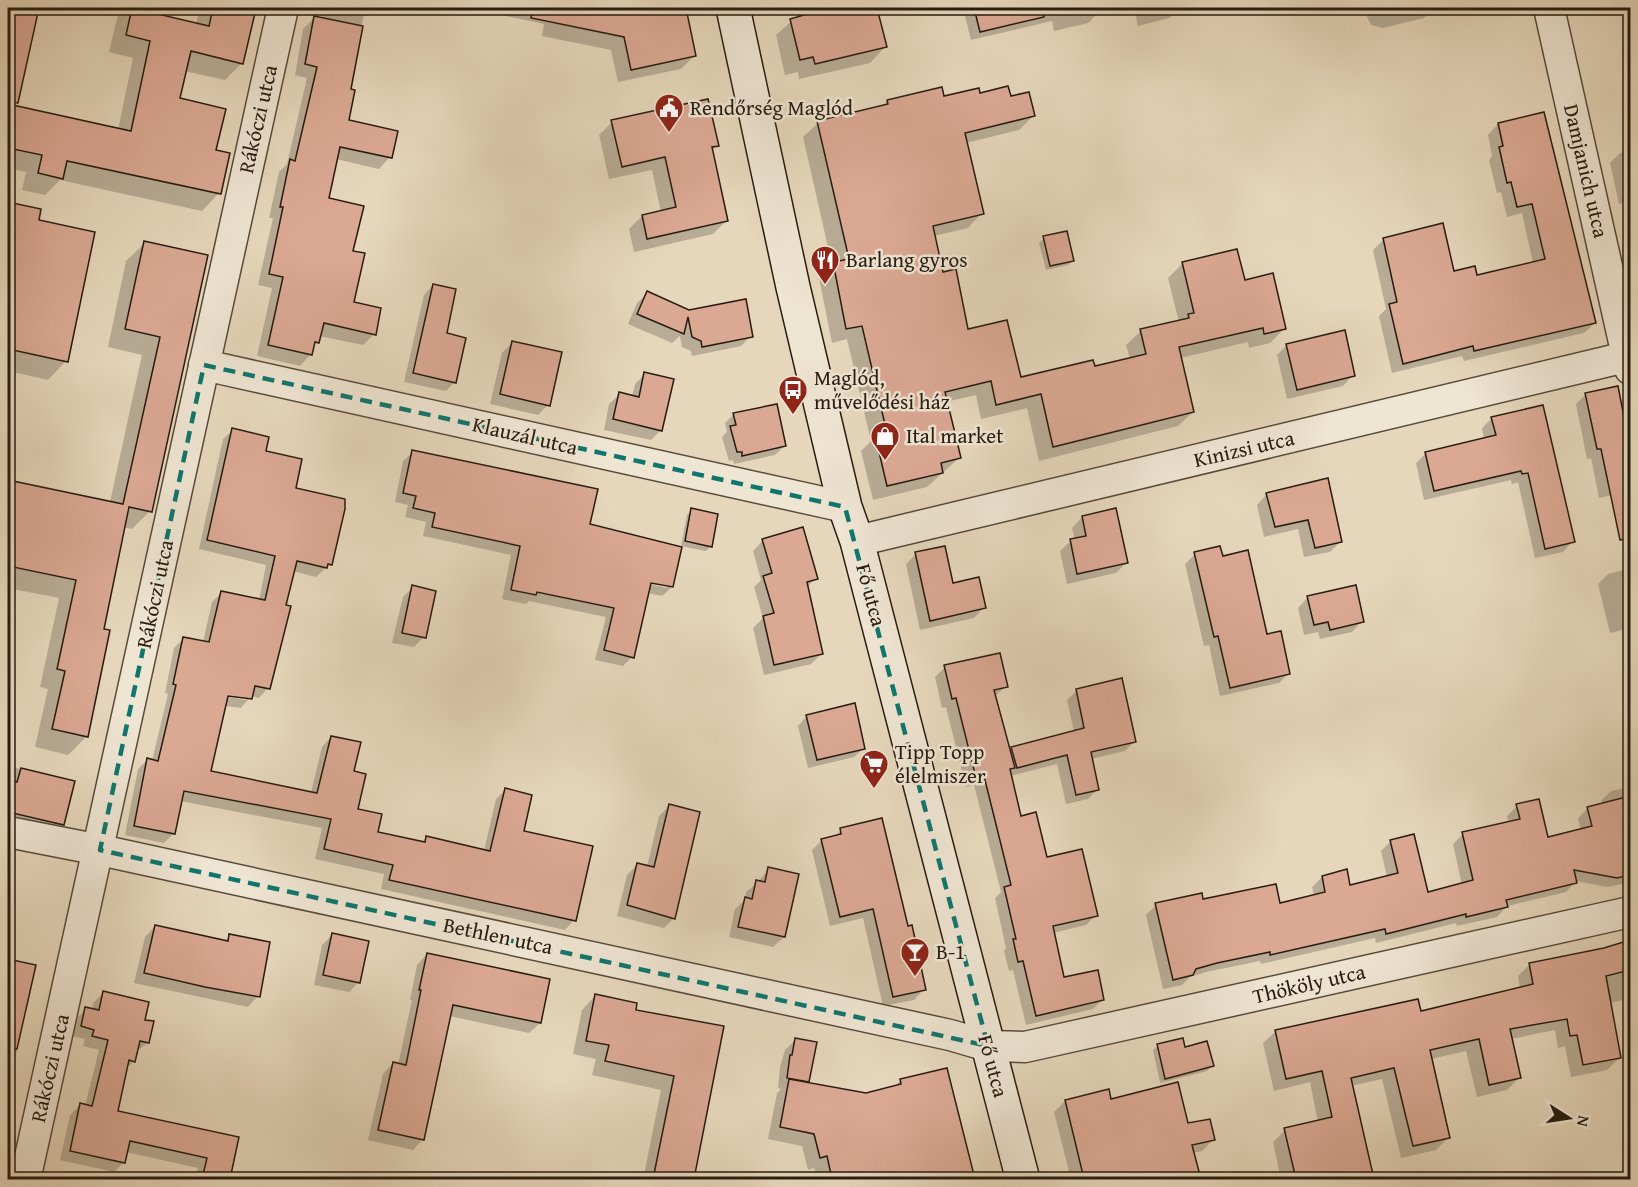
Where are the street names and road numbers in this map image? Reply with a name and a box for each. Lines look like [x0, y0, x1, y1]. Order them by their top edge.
street label: Rákóczi utca [230, 62, 285, 176]
street label: Damjanich utca [1556, 101, 1617, 241]
street label: Klauzál utca [469, 408, 581, 463]
street label: Kinizsi utca [1191, 422, 1297, 475]
street label: Rákóczi utca [128, 537, 181, 651]
street label: Fő utca [848, 560, 895, 630]
street label: Bethlen utca [441, 909, 556, 962]
street label: Thököly utca [1250, 955, 1368, 1012]
street label: Rákóczi utca [22, 1011, 77, 1125]
street label: Fő utca [970, 1031, 1017, 1101]

